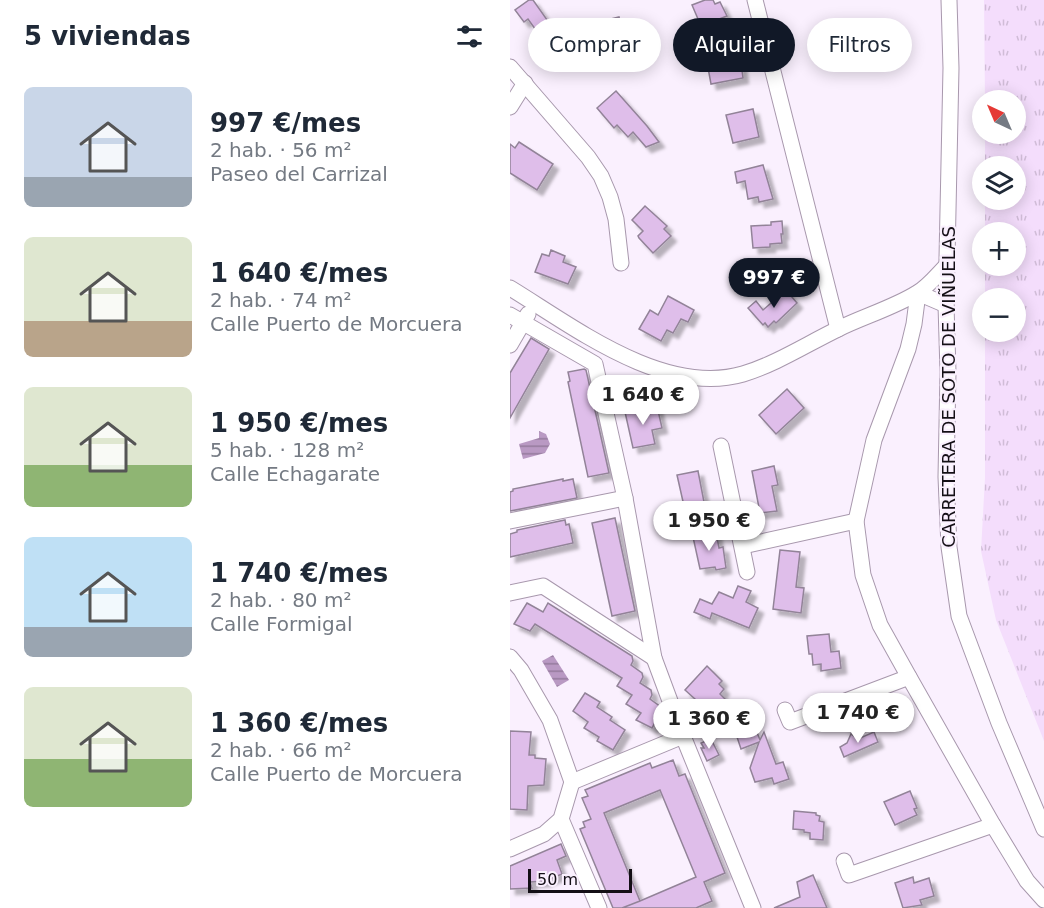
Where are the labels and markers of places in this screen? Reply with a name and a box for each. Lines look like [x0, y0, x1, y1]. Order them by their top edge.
pin: 997 € [732, 258, 816, 309]
pin: 1 640 € [588, 375, 698, 426]
pin: 1 950 € [654, 501, 764, 552]
pin: 1 740 € [803, 693, 913, 744]
pin: 1 360 € [654, 699, 764, 750]

